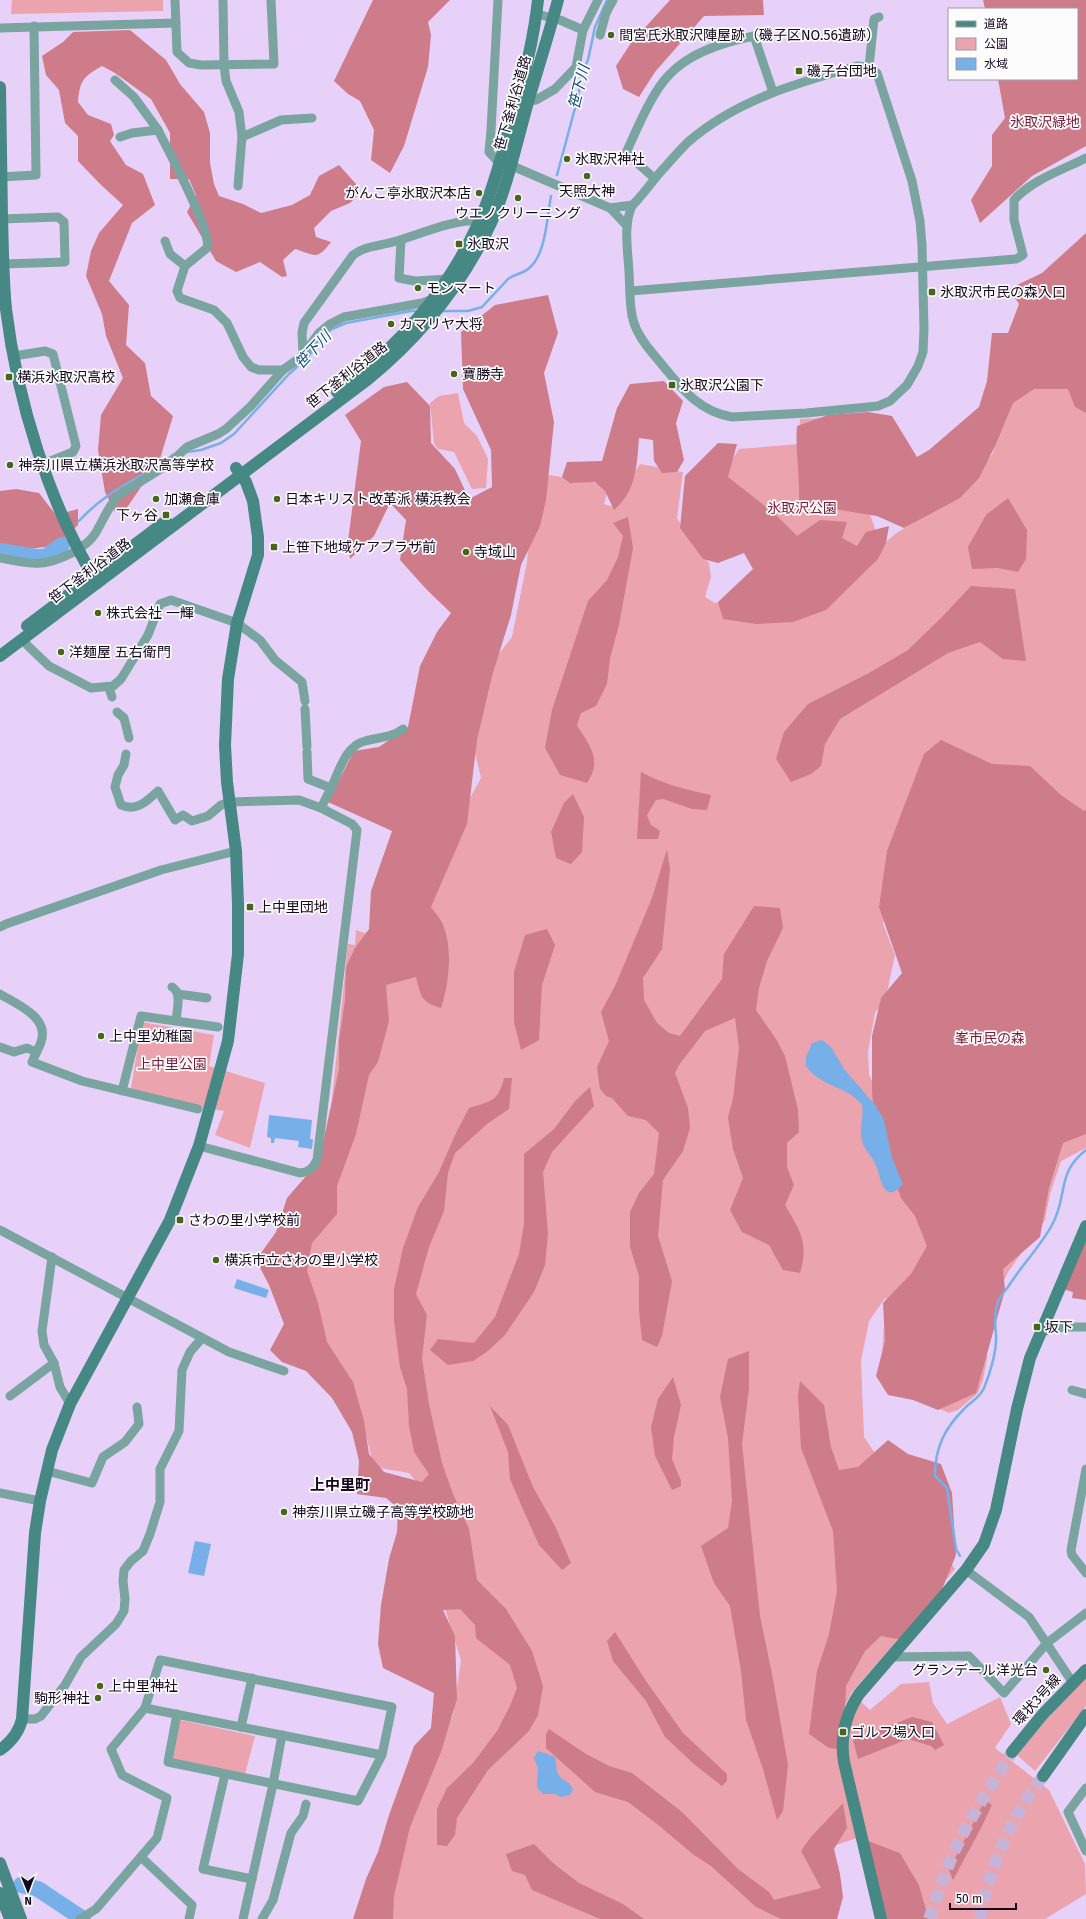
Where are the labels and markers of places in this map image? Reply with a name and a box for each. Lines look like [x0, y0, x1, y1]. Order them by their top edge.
place label: 間宮氏氷取沢陣屋跡（磯子区NO.56遺跡） [619, 27, 880, 44]
marker: 間宮氏氷取沢陣屋跡（磯子区NO.56遺跡） [606, 30, 616, 40]
place label: 磯子台団地 [807, 63, 877, 80]
marker: 磯子台団地 [794, 66, 804, 76]
place label: 氷取沢神社 [575, 151, 645, 168]
marker: 氷取沢神社 [562, 154, 572, 164]
marker: 天照大神 [582, 171, 592, 181]
place label: 天照大神 [559, 183, 615, 200]
place label: がんこ亭氷取沢本店 [345, 185, 471, 202]
marker: がんこ亭氷取沢本店 [474, 188, 484, 198]
marker: ウエノクリーニング [513, 193, 523, 203]
place label: ウエノクリーニング [455, 205, 581, 222]
place label: 氷取沢 [467, 236, 509, 253]
marker: 氷取沢 [454, 239, 464, 249]
place label: モンマート [426, 280, 496, 297]
marker: モンマート [413, 283, 423, 293]
place label: 氷取沢市民の森入口 [940, 284, 1066, 301]
marker: 氷取沢市民の森入口 [927, 287, 937, 297]
place label: カマリヤ大将 [399, 316, 483, 333]
marker: カマリヤ大将 [386, 319, 396, 329]
place label: 寶勝寺 [462, 366, 504, 383]
place label: 横浜氷取沢高校 [17, 369, 115, 386]
marker: 寶勝寺 [449, 369, 459, 379]
marker: 横浜氷取沢高校 [4, 372, 14, 382]
place label: 氷取沢公園下 [680, 377, 764, 394]
marker: 氷取沢公園下 [667, 380, 677, 390]
place label: 神奈川県立横浜氷取沢高等学校 [18, 457, 214, 474]
marker: 神奈川県立横浜氷取沢高等学校 [5, 460, 15, 470]
place label: 加瀬倉庫 [164, 491, 220, 508]
place label: 日本キリスト改革派 横浜教会 [285, 491, 471, 508]
marker: 加瀬倉庫 [151, 494, 161, 504]
marker: 日本キリスト改革派 横浜教会 [272, 494, 282, 504]
place label: 下ヶ谷 [116, 507, 158, 524]
marker: 下ヶ谷 [161, 510, 171, 520]
place label: 上笹下地域ケアプラザ前 [282, 539, 436, 556]
marker: 上笹下地域ケアプラザ前 [269, 542, 279, 552]
place label: 寺域山 [474, 544, 516, 561]
marker: 寺域山 [461, 547, 471, 557]
place label: 株式会社 一輝 [106, 605, 194, 622]
marker: 株式会社 一輝 [93, 608, 103, 618]
place label: 洋麺屋 五右衛門 [69, 644, 171, 661]
marker: 洋麺屋 五右衛門 [56, 647, 66, 657]
place label: 上中里団地 [258, 899, 328, 916]
marker: 上中里団地 [245, 902, 255, 912]
place label: 上中里幼稚園 [109, 1028, 193, 1045]
marker: 上中里幼稚園 [96, 1031, 106, 1041]
place label: さわの里小学校前 [188, 1212, 300, 1229]
marker: さわの里小学校前 [175, 1215, 185, 1225]
place label: 横浜市立さわの里小学校 [224, 1252, 378, 1269]
marker: 横浜市立さわの里小学校 [211, 1255, 221, 1265]
place label: 坂下 [1045, 1319, 1073, 1336]
marker: 坂下 [1032, 1322, 1042, 1332]
place label: 神奈川県立磯子高等学校跡地 [292, 1504, 474, 1521]
marker: 神奈川県立磯子高等学校跡地 [279, 1507, 289, 1517]
place label: グランデール洋光台 [912, 1662, 1038, 1679]
marker: グランデール洋光台 [1041, 1665, 1051, 1675]
place label: 上中里神社 [108, 1678, 178, 1695]
marker: 上中里神社 [95, 1681, 105, 1691]
place label: 駒形神社 [34, 1690, 90, 1707]
marker: 駒形神社 [93, 1693, 103, 1703]
place label: ゴルフ場入口 [851, 1724, 935, 1741]
marker: ゴルフ場入口 [838, 1727, 848, 1737]

